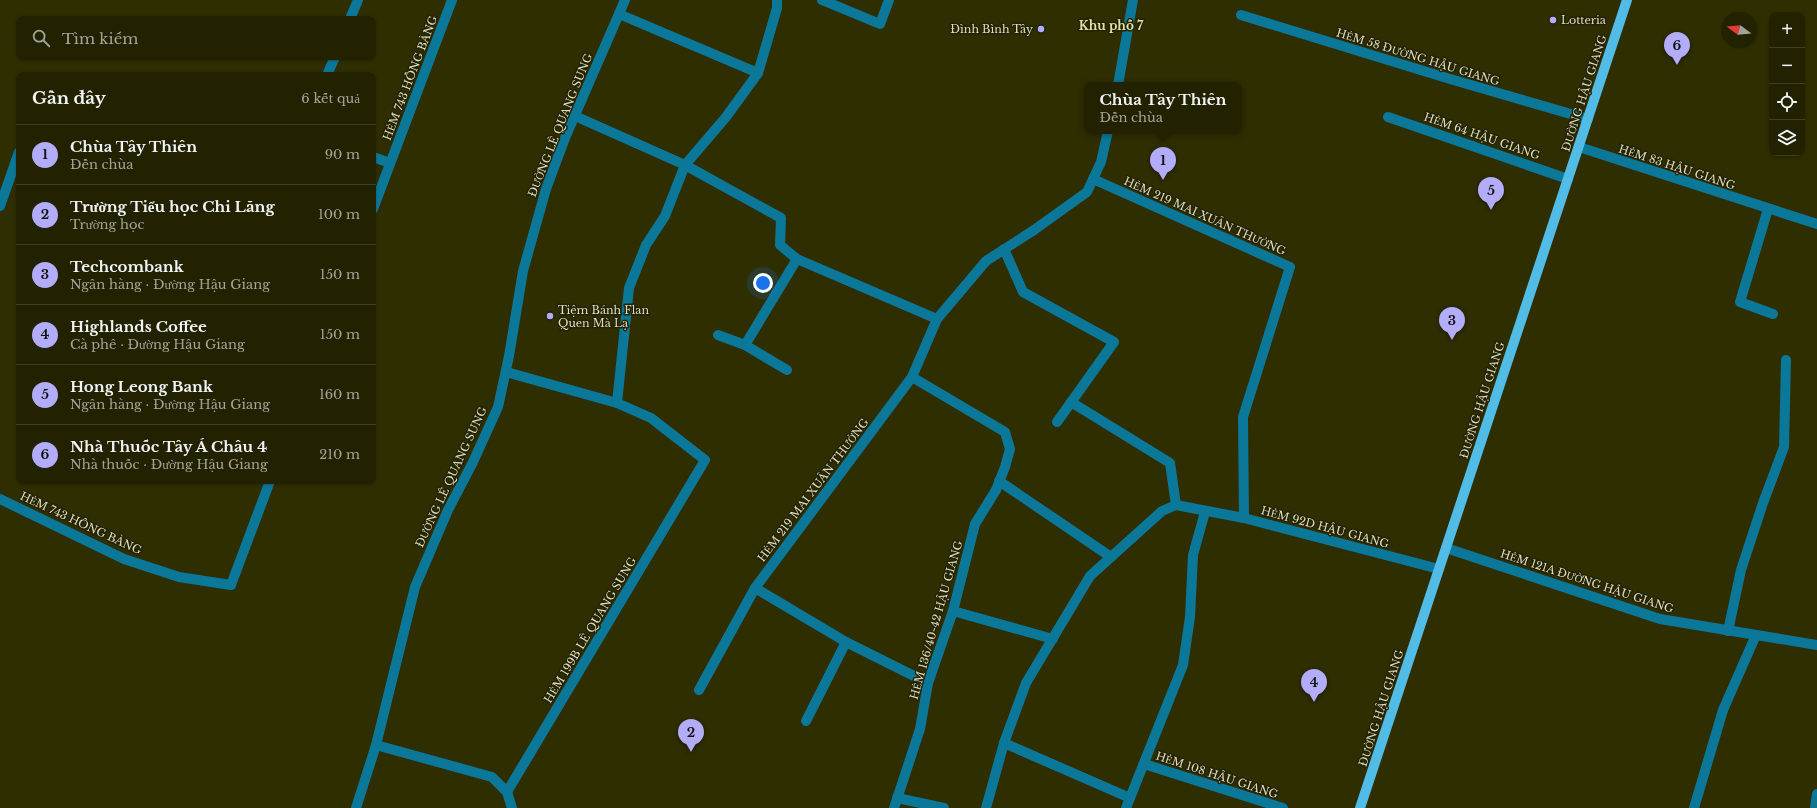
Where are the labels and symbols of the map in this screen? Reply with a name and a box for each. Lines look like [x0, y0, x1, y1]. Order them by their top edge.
north arrow [1721, 12, 1757, 48]
street label: HẺM 743 HỒNG BÀNG [380, 13, 440, 142]
place label: Lotteria [1561, 13, 1607, 27]
marker: Lotteria [1548, 15, 1558, 25]
district label: Khu phố 7 [1079, 18, 1144, 33]
place label: Đình Bình Tây [950, 22, 1033, 36]
marker: Đình Bình Tây [1036, 24, 1046, 34]
street label: HẺM 58 ĐƯỜNG HẬU GIANG [1335, 25, 1502, 89]
pin: 6 [1664, 32, 1690, 65]
street label: ĐƯỜNG HẬU GIANG [1559, 33, 1610, 153]
street label: ĐƯỜNG LÊ QUANG SUNG [525, 51, 595, 199]
street label: HẺM 64 HẬU GIANG [1422, 110, 1542, 163]
street label: HẺM 83 HẬU GIANG [1617, 142, 1738, 193]
pin: 1 [1150, 147, 1176, 180]
street label: HẺM 219 MAI XUÂN THƯỞNG [1122, 174, 1289, 258]
pin: 5 [1478, 177, 1504, 210]
your location [753, 273, 773, 293]
place label: Tiệm Bánh Flan Quen Mà Lạ [558, 303, 649, 330]
pin: 3 [1439, 307, 1465, 340]
marker: Tiệm Bánh Flan Quen Mà Lạ [545, 311, 555, 321]
street label: ĐƯỜNG HẬU GIANG [1457, 340, 1508, 460]
street label: ĐƯỜNG LÊ QUANG SUNG [412, 404, 490, 550]
street label: HẺM 219 MAI XUÂN THƯỞNG [754, 415, 872, 565]
street label: HẺM 743 HỒNG BÀNG [18, 489, 144, 558]
street label: HẺM 92D HẬU GIANG [1259, 503, 1391, 551]
street label: HẺM 136/40-42 HẬU GIANG [907, 539, 966, 701]
street label: HẺM 121A ĐƯỜNG HẬU GIANG [1498, 546, 1676, 616]
street label: HẺM 199B LÊ QUANG SUNG [541, 554, 639, 706]
street label: ĐƯỜNG HẬU GIANG [1356, 648, 1407, 768]
pin: 4 [1301, 669, 1327, 702]
pin: 2 [678, 719, 704, 752]
street label: HẺM 108 HẬU GIANG [1154, 749, 1280, 802]

